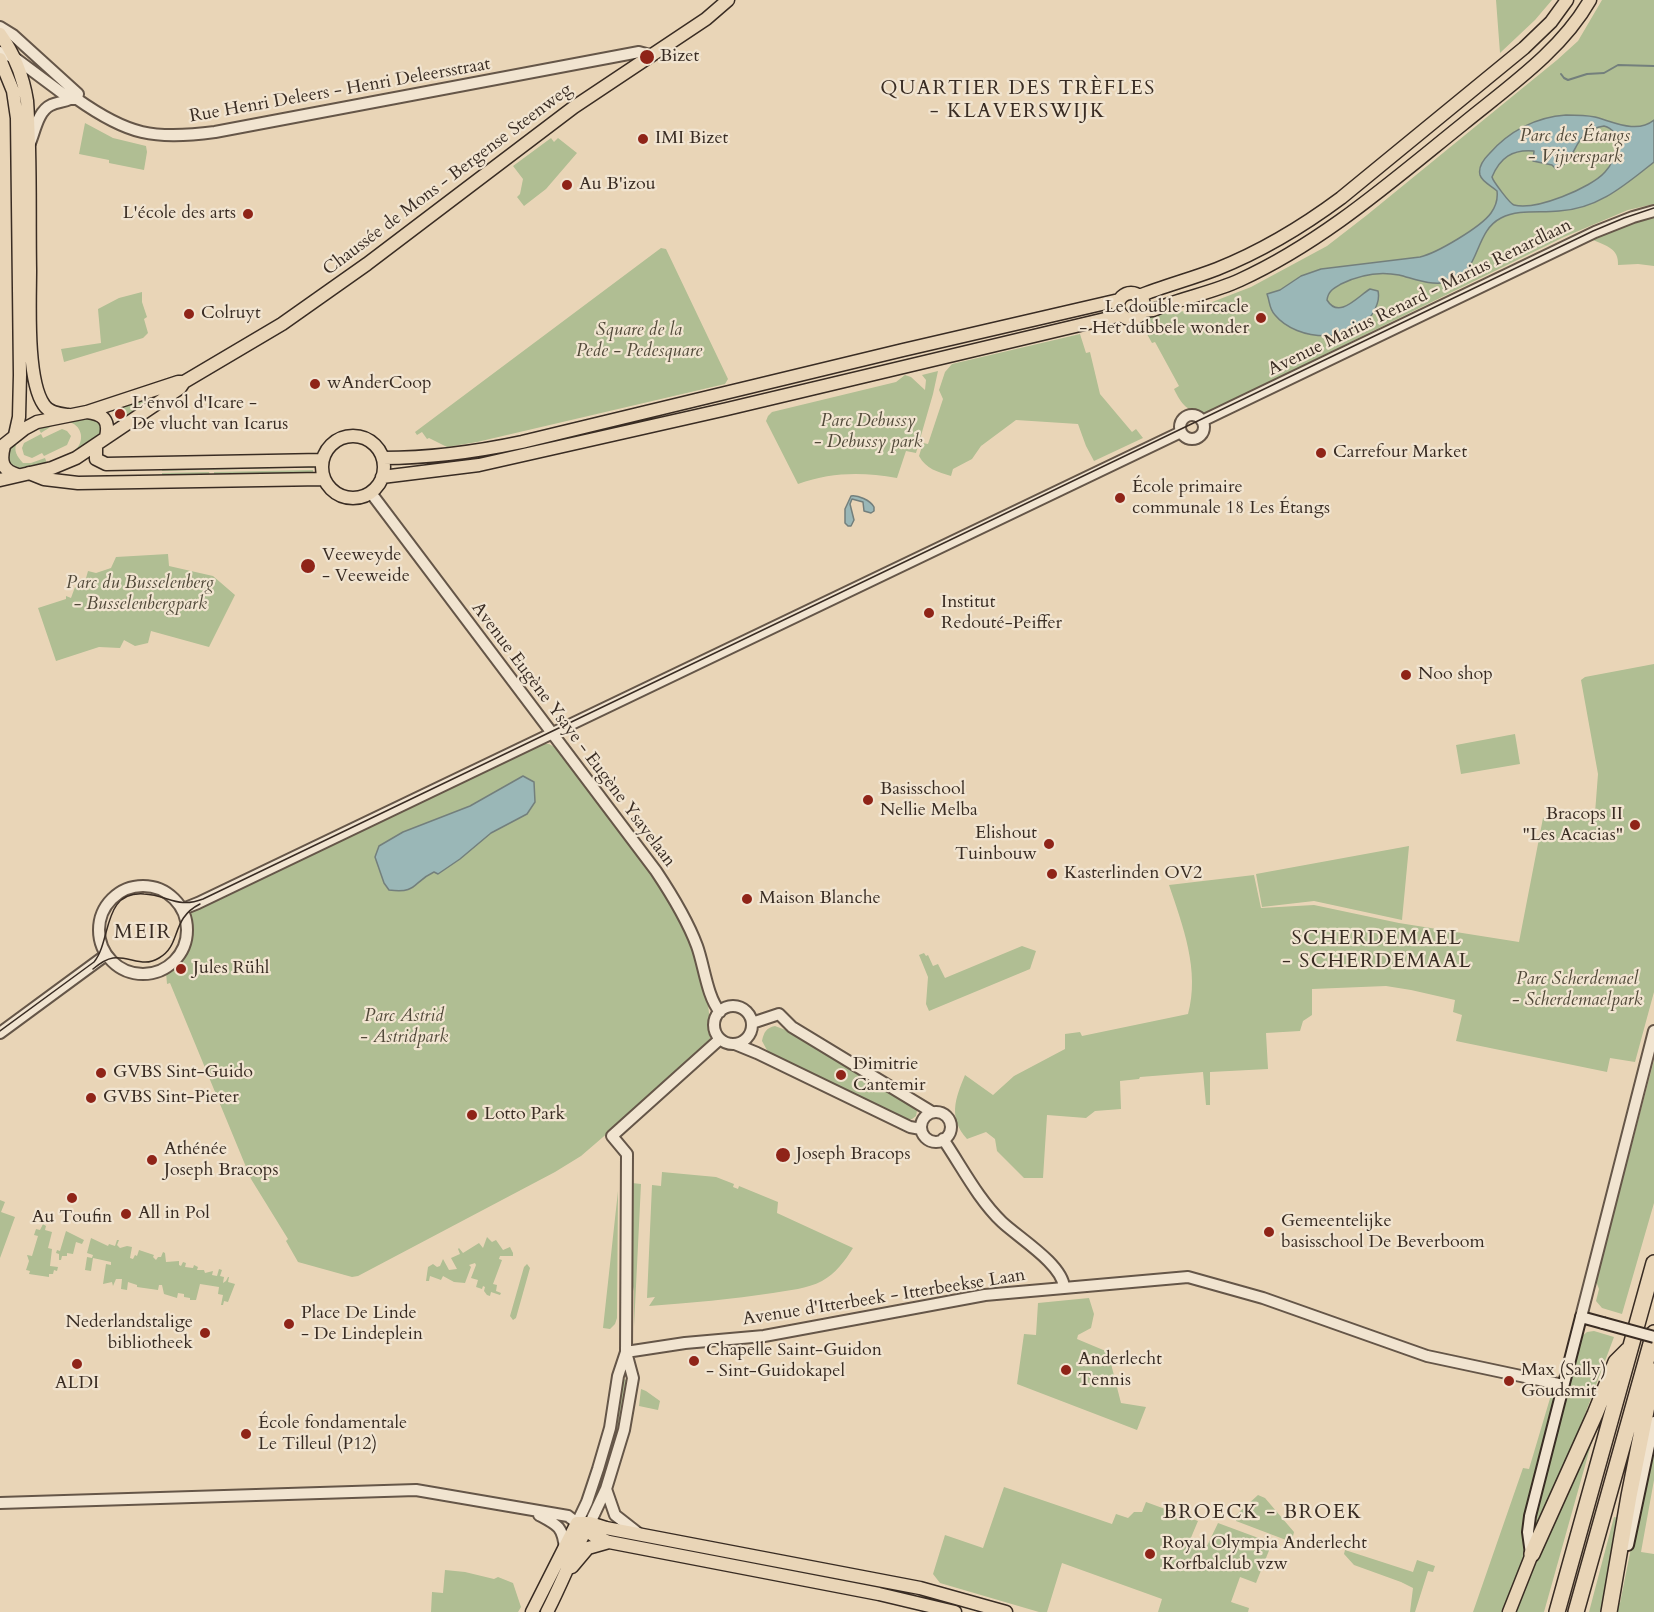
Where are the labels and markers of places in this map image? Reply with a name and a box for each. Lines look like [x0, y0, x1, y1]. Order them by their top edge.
place label: Bizet [660, 46, 699, 68]
marker: Bizet [638, 48, 656, 66]
place label: IMI Bizet [655, 128, 728, 150]
marker: IMI Bizet [636, 132, 650, 146]
place label: Au B'izou [579, 174, 656, 196]
marker: Au B'izou [560, 178, 574, 192]
place label: L'école des arts [123, 203, 236, 225]
marker: L'école des arts [241, 207, 255, 221]
place label: Le double mircacle - Het dubbele wonder [1079, 297, 1249, 340]
place label: Colruyt [201, 303, 261, 325]
marker: Colruyt [182, 307, 196, 321]
marker: Le double mircacle - Het dubbele wonder [1254, 311, 1268, 325]
place label: wAnderCoop [327, 373, 432, 395]
marker: wAnderCoop [308, 377, 322, 391]
place label: L'envol d'Icare - De vlucht van Icarus [132, 393, 288, 436]
marker: L'envol d'Icare - De vlucht van Icarus [113, 407, 127, 421]
place label: Carrefour Market [1333, 442, 1467, 464]
marker: Carrefour Market [1314, 446, 1328, 460]
place label: École primaire communale 18 Les Étangs [1132, 477, 1330, 520]
marker: École primaire communale 18 Les Étangs [1113, 491, 1127, 505]
place label: Veeweyde - Veeweide [322, 545, 410, 588]
marker: Veeweyde - Veeweide [299, 557, 317, 575]
place label: Institut Redouté-Peiffer [941, 592, 1062, 634]
marker: Institut Redouté-Peiffer [922, 606, 936, 620]
place label: Noo shop [1418, 664, 1493, 686]
marker: Noo shop [1399, 668, 1413, 682]
place label: Basisschool Nellie Melba [880, 779, 978, 822]
marker: Basisschool Nellie Melba [861, 793, 875, 807]
place label: Bracops II "Les Acacias" [1523, 804, 1623, 846]
marker: Bracops II "Les Acacias" [1628, 818, 1642, 832]
place label: Elishout Tuinbouw [955, 823, 1037, 866]
marker: Elishout Tuinbouw [1042, 837, 1056, 851]
place label: Kasterlinden OV2 [1064, 863, 1202, 885]
marker: Kasterlinden OV2 [1045, 867, 1059, 881]
place label: Maison Blanche [759, 888, 881, 910]
marker: Maison Blanche [740, 892, 754, 906]
place label: Jules Rühl [193, 958, 269, 980]
marker: Jules Rühl [174, 962, 188, 976]
place label: Dimitrie Cantemir [853, 1054, 925, 1096]
place label: GVBS Sint-Guido [113, 1062, 253, 1084]
marker: GVBS Sint-Guido [94, 1066, 108, 1080]
marker: Dimitrie Cantemir [834, 1068, 848, 1082]
place label: GVBS Sint-Pieter [103, 1087, 239, 1109]
marker: GVBS Sint-Pieter [84, 1091, 98, 1105]
place label: Lotto Park [484, 1104, 565, 1126]
marker: Lotto Park [465, 1108, 479, 1122]
place label: Athénée Joseph Bracops [164, 1139, 278, 1182]
place label: Joseph Bracops [796, 1144, 910, 1166]
marker: Joseph Bracops [774, 1146, 792, 1164]
marker: Athénée Joseph Bracops [145, 1153, 159, 1167]
marker: Au Toufin [65, 1191, 79, 1205]
place label: All in Pol [138, 1203, 210, 1225]
place label: Au Toufin [32, 1207, 112, 1229]
marker: All in Pol [119, 1207, 133, 1221]
place label: Gemeentelijke basisschool De Beverboom [1281, 1211, 1485, 1254]
marker: Gemeentelijke basisschool De Beverboom [1262, 1225, 1276, 1239]
place label: Place De Linde - De Lindeplein [301, 1303, 423, 1346]
place label: Nederlandstalige bibliotheek [66, 1312, 193, 1354]
marker: Place De Linde - De Lindeplein [282, 1317, 296, 1331]
marker: Nederlandstalige bibliotheek [198, 1326, 212, 1340]
place label: Chapelle Saint-Guidon - Sint-Guidokapel [706, 1340, 882, 1382]
place label: Anderlecht Tennis [1078, 1349, 1162, 1392]
marker: Chapelle Saint-Guidon - Sint-Guidokapel [687, 1354, 701, 1368]
marker: ALDI [70, 1357, 84, 1371]
place label: Max (Sally) Goudsmit [1521, 1360, 1606, 1402]
marker: Anderlecht Tennis [1059, 1363, 1073, 1377]
place label: ALDI [55, 1373, 99, 1395]
marker: Max (Sally) Goudsmit [1502, 1374, 1516, 1388]
place label: École fondamentale Le Tilleul (P12) [258, 1413, 407, 1456]
marker: École fondamentale Le Tilleul (P12) [239, 1427, 253, 1441]
place label: Royal Olympia Anderlecht Korfbalclub vzw [1162, 1533, 1367, 1576]
marker: Royal Olympia Anderlecht Korfbalclub vzw [1143, 1547, 1157, 1561]

